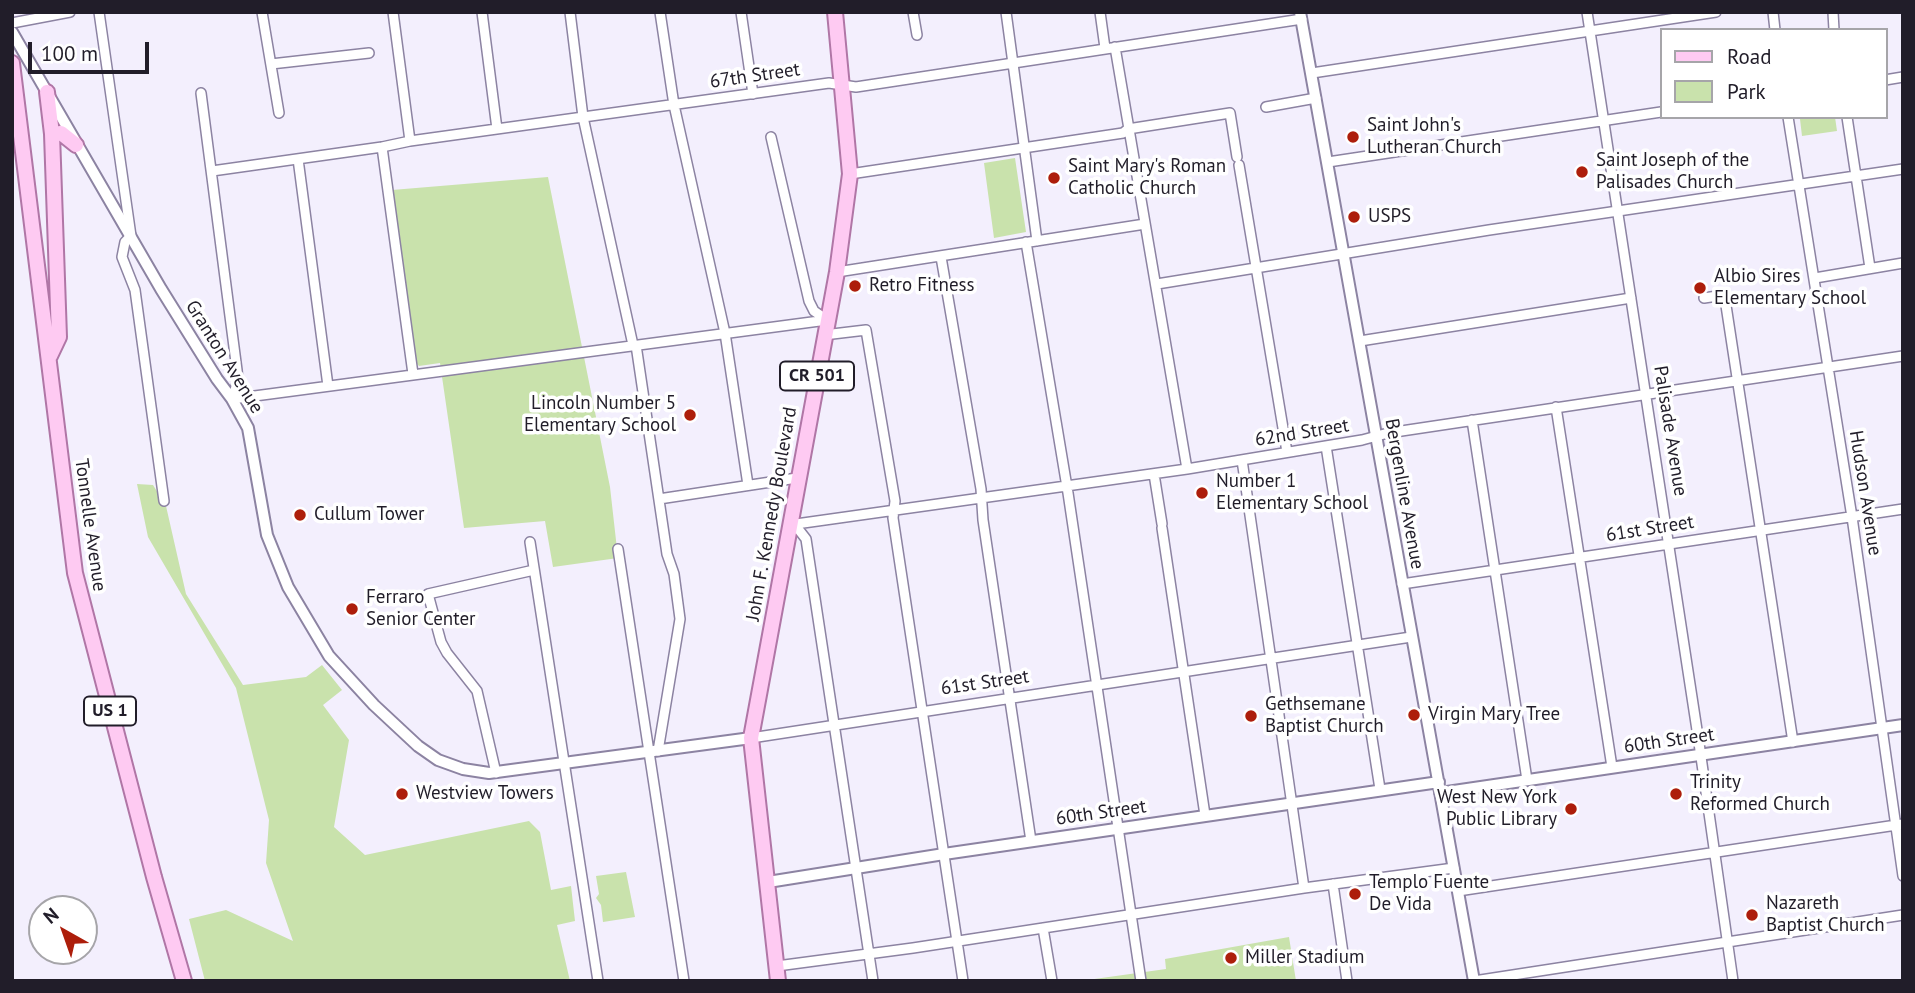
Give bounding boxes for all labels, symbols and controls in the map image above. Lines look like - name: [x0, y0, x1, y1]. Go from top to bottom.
- scale bar: [32, 28, 152, 72]
- legend: [1660, 28, 1887, 119]
- text: 100 m: [41, 40, 98, 67]
- text: Road: [1727, 43, 1771, 70]
- street label: 67th Street: [709, 58, 801, 94]
- text: Park: [1727, 78, 1766, 105]
- place label: Saint John's Lutheran Church: [1367, 115, 1501, 159]
- marker: Saint John's Lutheran Church: [1345, 129, 1361, 145]
- place label: Saint Joseph of the Palisades Church: [1596, 150, 1749, 194]
- place label: Saint Mary's Roman Catholic Church: [1068, 156, 1226, 200]
- marker: Saint Joseph of the Palisades Church: [1574, 164, 1590, 180]
- marker: Saint Mary's Roman Catholic Church: [1046, 170, 1062, 186]
- place label: USPS: [1368, 206, 1411, 228]
- marker: USPS: [1346, 209, 1362, 225]
- place label: Albio Sires Elementary School: [1714, 266, 1866, 310]
- place label: Retro Fitness: [869, 275, 975, 297]
- marker: Retro Fitness: [847, 278, 863, 294]
- marker: Albio Sires Elementary School: [1692, 280, 1708, 296]
- street label: Granton Avenue: [180, 296, 268, 418]
- road number: CR 501: [780, 362, 854, 390]
- street label: Palisade Avenue: [1648, 364, 1692, 498]
- place label: Lincoln Number 5 Elementary School: [524, 393, 676, 437]
- street label: John F. Kennedy Boulevard: [742, 405, 802, 623]
- marker: Lincoln Number 5 Elementary School: [682, 407, 698, 423]
- street label: 62nd Street: [1253, 414, 1351, 452]
- street label: Bergenline Avenue: [1380, 417, 1428, 571]
- street label: Hudson Avenue: [1844, 429, 1886, 557]
- street label: Tonnelle Avenue: [69, 457, 111, 593]
- place label: Number 1 Elementary School: [1216, 471, 1368, 515]
- marker: Number 1 Elementary School: [1194, 485, 1210, 501]
- place label: Cullum Tower: [314, 504, 425, 526]
- marker: Cullum Tower: [292, 507, 308, 523]
- street label: 61st Street: [1604, 511, 1696, 547]
- place label: Ferraro Senior Center: [366, 587, 476, 631]
- marker: Ferraro Senior Center: [344, 601, 360, 617]
- street label: 61st Street: [939, 666, 1031, 700]
- place label: Gethsemane Baptist Church: [1265, 694, 1384, 738]
- road number: US 1: [84, 696, 136, 726]
- place label: Virgin Mary Tree: [1428, 704, 1560, 726]
- marker: Virgin Mary Tree: [1406, 707, 1422, 723]
- marker: Gethsemane Baptist Church: [1243, 708, 1259, 724]
- street label: 60th Street: [1622, 723, 1716, 759]
- place label: Trinity Reformed Church: [1690, 772, 1830, 816]
- place label: Westview Towers: [416, 783, 554, 805]
- marker: Westview Towers: [394, 786, 410, 802]
- marker: Trinity Reformed Church: [1668, 786, 1684, 802]
- place label: West New York Public Library: [1437, 787, 1557, 831]
- street label: 60th Street: [1054, 795, 1148, 831]
- marker: West New York Public Library: [1563, 801, 1579, 817]
- place label: Templo Fuente De Vida: [1369, 872, 1489, 916]
- marker: Templo Fuente De Vida: [1347, 886, 1363, 902]
- place label: Nazareth Baptist Church: [1766, 893, 1885, 937]
- north arrow: [28, 895, 98, 965]
- text: N: [38, 902, 63, 929]
- marker: Nazareth Baptist Church: [1744, 907, 1760, 923]
- place label: Miller Stadium: [1245, 947, 1364, 969]
- marker: Miller Stadium: [1223, 950, 1239, 966]

